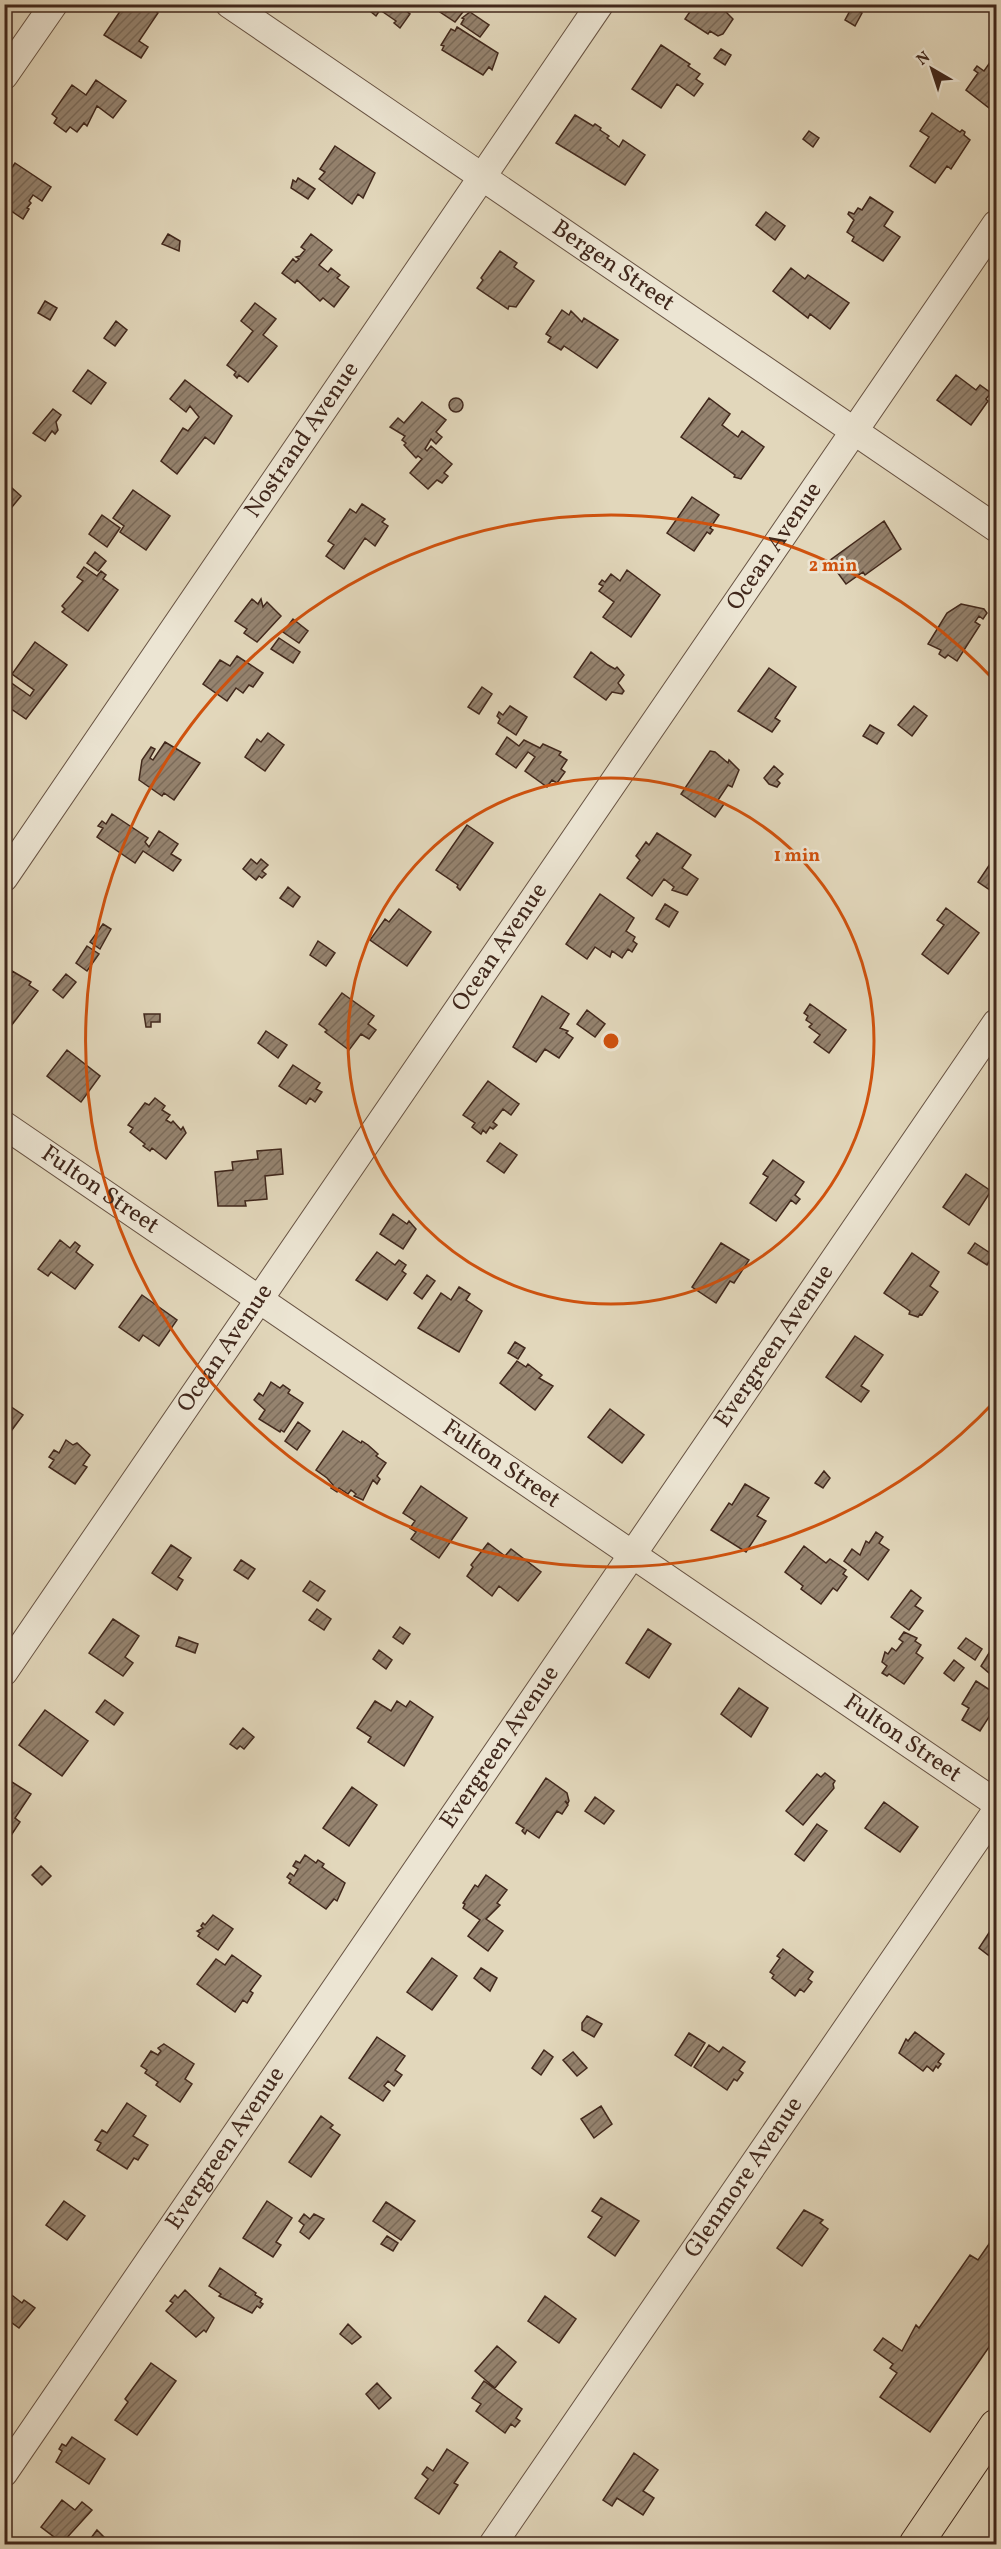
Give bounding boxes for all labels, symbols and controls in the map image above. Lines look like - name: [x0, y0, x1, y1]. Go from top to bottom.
- north arrow: [902, 39, 962, 99]
- text: N: [912, 46, 936, 71]
- street label: Bergen Street: [545, 212, 681, 320]
- street label: Nostrand Avenue: [237, 355, 368, 525]
- street label: Ocean Avenue: [719, 476, 831, 618]
- text: 2 min: [809, 554, 857, 579]
- text: 1 min: [774, 844, 820, 869]
- street label: Ocean Avenue: [444, 876, 556, 1019]
- centre of rings: [601, 1031, 621, 1051]
- street label: Fulton Street: [34, 1138, 166, 1243]
- street label: Evergreen Avenue: [707, 1258, 843, 1435]
- street label: Ocean Avenue: [169, 1277, 282, 1420]
- street label: Fulton Street: [435, 1412, 567, 1517]
- street label: Evergreen Avenue: [432, 1659, 568, 1836]
- street label: Fulton Street: [836, 1686, 968, 1791]
- street label: Evergreen Avenue: [158, 2060, 294, 2237]
- street label: Glenmore Avenue: [677, 2090, 812, 2266]

